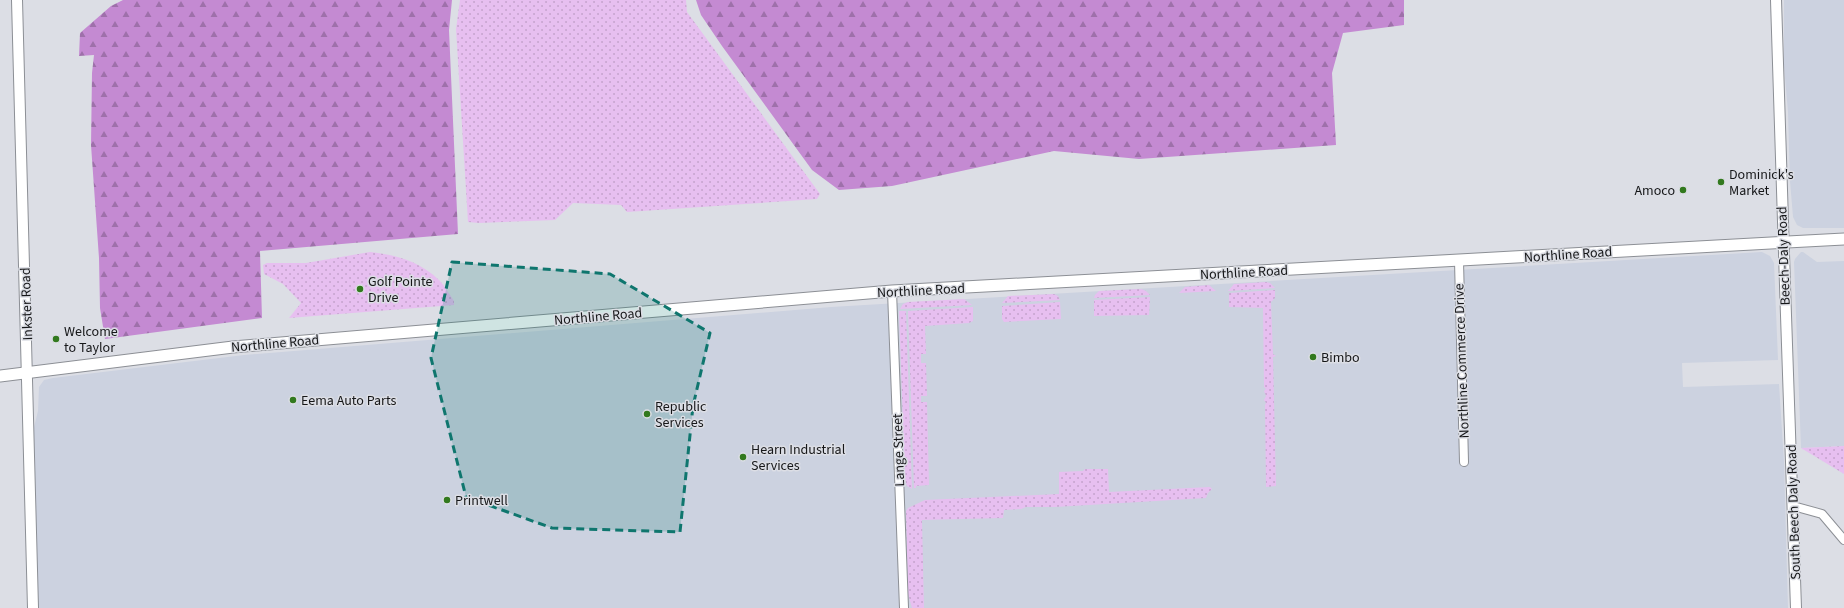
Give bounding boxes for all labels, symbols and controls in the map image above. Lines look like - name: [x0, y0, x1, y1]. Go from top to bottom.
- place label: Dominick's Market: [1729, 165, 1794, 201]
- marker: Dominick's Market: [1716, 177, 1726, 187]
- place label: Amoco: [1635, 181, 1675, 201]
- marker: Amoco: [1678, 185, 1688, 195]
- street label: Beech-Daly Road: [1772, 206, 1796, 306]
- street label: Northline Road: [1523, 242, 1613, 268]
- street label: Northline Road: [1199, 261, 1289, 285]
- street label: Inkster Road: [16, 267, 38, 341]
- place label: Golf Pointe Drive: [368, 272, 433, 308]
- street label: Northline Road: [876, 279, 966, 303]
- street label: Northline Commerce Drive: [1449, 283, 1475, 439]
- marker: Golf Pointe Drive: [355, 284, 365, 294]
- street label: Northline Road: [553, 303, 643, 331]
- place label: Welcome to Taylor: [64, 322, 118, 358]
- street label: Northline Road: [230, 330, 320, 358]
- marker: Welcome to Taylor: [51, 334, 61, 344]
- place label: Bimbo: [1321, 348, 1360, 368]
- marker: Bimbo: [1308, 352, 1318, 362]
- place label: Eema Auto Parts: [301, 391, 397, 411]
- marker: Eema Auto Parts: [288, 395, 298, 405]
- place label: Republic Services: [655, 397, 707, 433]
- marker: Republic Services: [642, 409, 652, 419]
- street label: Lange Street: [888, 413, 910, 487]
- place label: Hearn Industrial Services: [751, 440, 846, 476]
- street label: South Beech Daly Road: [1782, 444, 1806, 580]
- marker: Hearn Industrial Services: [738, 452, 748, 462]
- place label: Printwell: [455, 491, 508, 511]
- marker: Printwell: [442, 495, 452, 505]

